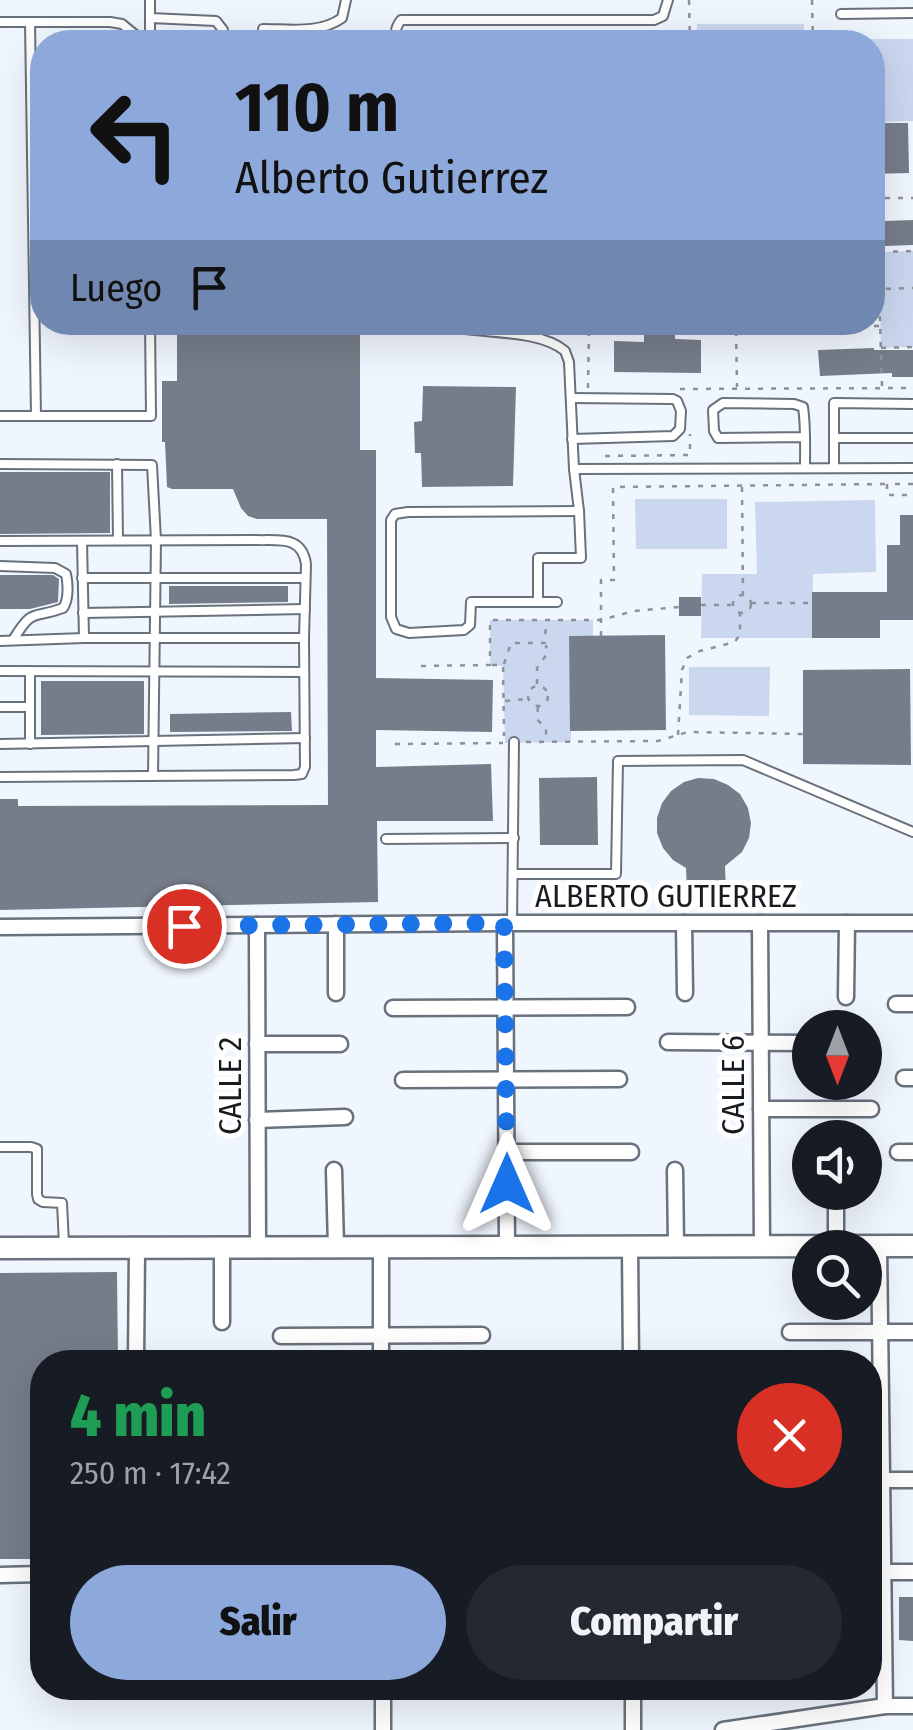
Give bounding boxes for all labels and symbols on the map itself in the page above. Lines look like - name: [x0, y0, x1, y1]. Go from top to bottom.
- street label: ALBERTO GUTIERREZ: [535, 877, 797, 915]
- pin: [142, 884, 227, 969]
- north arrow: [792, 1010, 882, 1100]
- street label: CALLE 6: [714, 1035, 752, 1135]
- street label: CALLE 2: [211, 1037, 249, 1135]
- position arrow: [455, 1132, 559, 1236]

